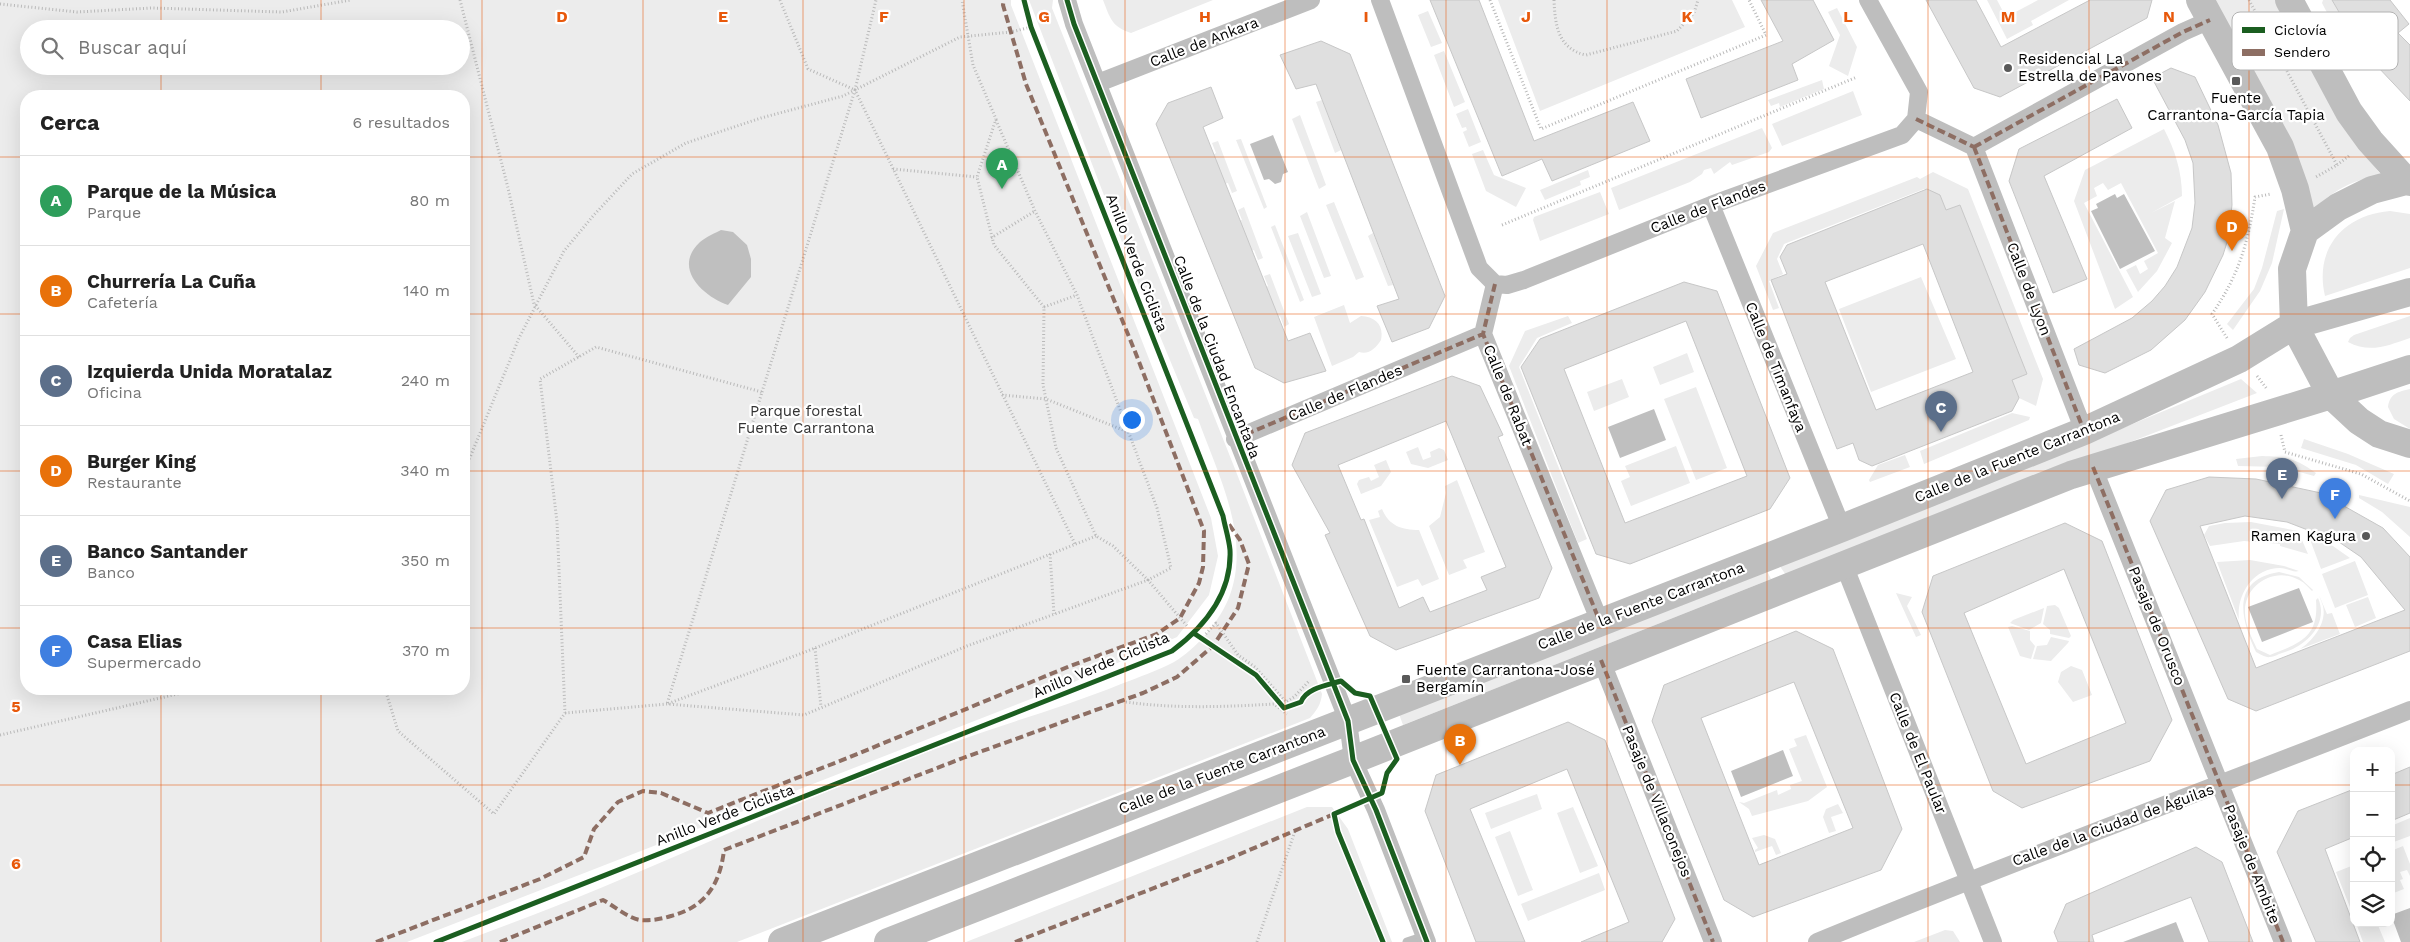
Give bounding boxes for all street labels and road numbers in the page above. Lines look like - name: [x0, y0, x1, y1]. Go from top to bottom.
- street label: Calle de Ankara: [1147, 13, 1261, 71]
- street label: Calle de Flandes: [1648, 177, 1768, 237]
- street label: Anillo Verde Ciclista: [1102, 191, 1172, 335]
- street label: Calle de Lyon: [2003, 240, 2055, 338]
- street label: Calle de la Ciudad Encantada: [1170, 253, 1264, 462]
- street label: Calle de Timanfaya: [1742, 299, 1811, 435]
- street label: Calle de Rabat: [1480, 342, 1537, 449]
- street label: Calle de Flandes: [1285, 361, 1405, 425]
- street label: Calle de la Fuente Carrantona: [1911, 407, 2123, 507]
- street label: Calle de la Fuente Carrantona: [1535, 558, 1747, 654]
- street label: Pasaje de Orusco: [2125, 564, 2189, 688]
- street label: Anillo Verde Ciclista: [1030, 628, 1172, 702]
- street label: Calle de El Paular: [1885, 689, 1951, 817]
- street label: Calle de la Fuente Carrantona: [1116, 722, 1328, 818]
- street label: Pasaje de Villaconejos: [1618, 722, 1696, 880]
- street label: Anillo Verde Ciclista: [653, 780, 797, 850]
- street label: Calle de la Ciudad de Águilas: [2010, 780, 2216, 870]
- street label: Pasaje de Ambite: [2220, 802, 2284, 926]

